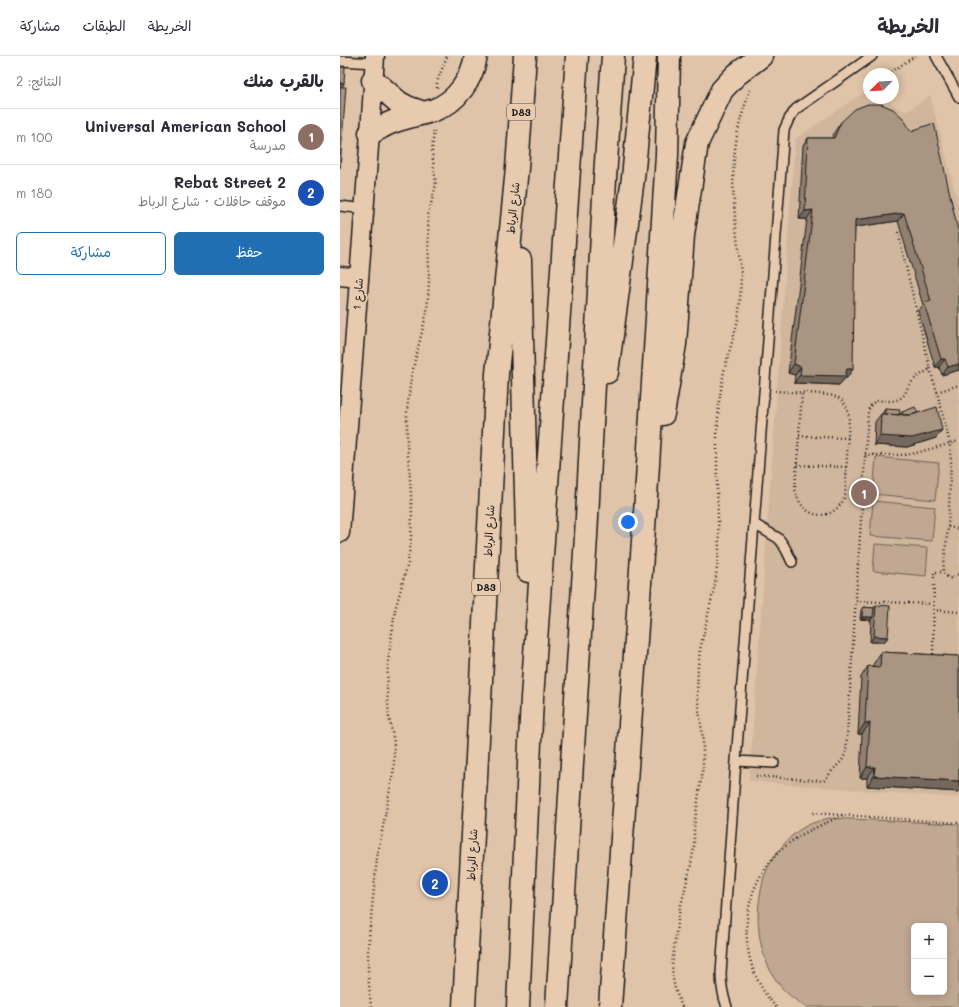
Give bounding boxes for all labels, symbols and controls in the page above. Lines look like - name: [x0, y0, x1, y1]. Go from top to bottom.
- text: الخريطة: [877, 13, 939, 38]
- text: مشاركة: [20, 16, 60, 35]
- text: الطبقات: [82, 16, 126, 35]
- text: الخريطة: [148, 16, 191, 35]
- north arrow: [863, 68, 899, 104]
- text: بالقرب منك: [243, 69, 324, 91]
- text: النتائج: 2: [16, 72, 61, 89]
- road number: D83: [507, 104, 535, 120]
- text: Universal American School: [85, 116, 286, 136]
- text: 100 m: [16, 128, 52, 145]
- text: 1: [308, 128, 314, 145]
- text: مدرسة: [250, 136, 286, 153]
- text: Rebat Street 2: [174, 172, 286, 192]
- street label: شارع الرباط: [502, 181, 525, 235]
- text: 180 m: [16, 184, 52, 201]
- text: 2: [307, 184, 315, 201]
- text: موقف حافلات · شارع الرباط: [138, 192, 286, 209]
- button: مشاركة: [16, 232, 166, 275]
- button: حفظ: [174, 232, 324, 275]
- street label: شارع 1: [349, 277, 368, 311]
- pin: 1: [851, 478, 877, 508]
- street label: شارع الرباط: [480, 504, 499, 558]
- your location: [618, 512, 638, 532]
- road number: D83: [472, 579, 500, 595]
- street label: شارع الرباط: [463, 828, 482, 882]
- pin: 2: [422, 868, 448, 898]
- map controls: [911, 923, 947, 995]
- button: +: [911, 923, 947, 959]
- button: −: [911, 959, 947, 995]

